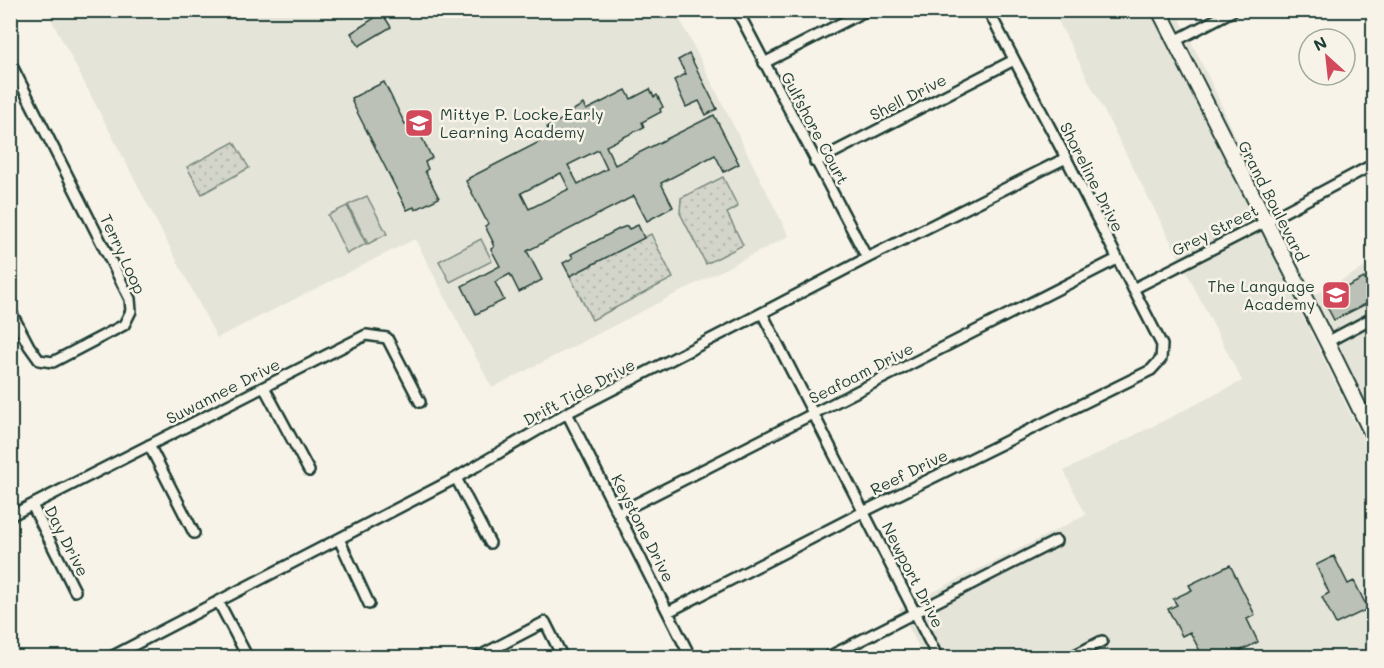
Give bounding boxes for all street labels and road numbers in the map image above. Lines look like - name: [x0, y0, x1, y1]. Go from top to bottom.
- street label: Gulfshore Court: [777, 68, 854, 188]
- street label: Shell Drive: [866, 68, 950, 125]
- street label: Shoreline Drive: [1056, 118, 1129, 235]
- street label: Grand Boulevard: [1234, 137, 1313, 265]
- street label: Grey Street: [1168, 199, 1262, 260]
- street label: Terry Loop: [96, 211, 151, 297]
- street label: Seafoam Drive: [805, 337, 917, 408]
- street label: Suwannee Drive: [162, 353, 283, 428]
- street label: Drift Tide Drive: [519, 353, 638, 430]
- street label: Reef Drive: [867, 444, 951, 499]
- street label: Keystone Drive: [607, 470, 680, 585]
- street label: Day Drive: [41, 502, 94, 580]
- street label: Newport Drive: [878, 518, 949, 631]

